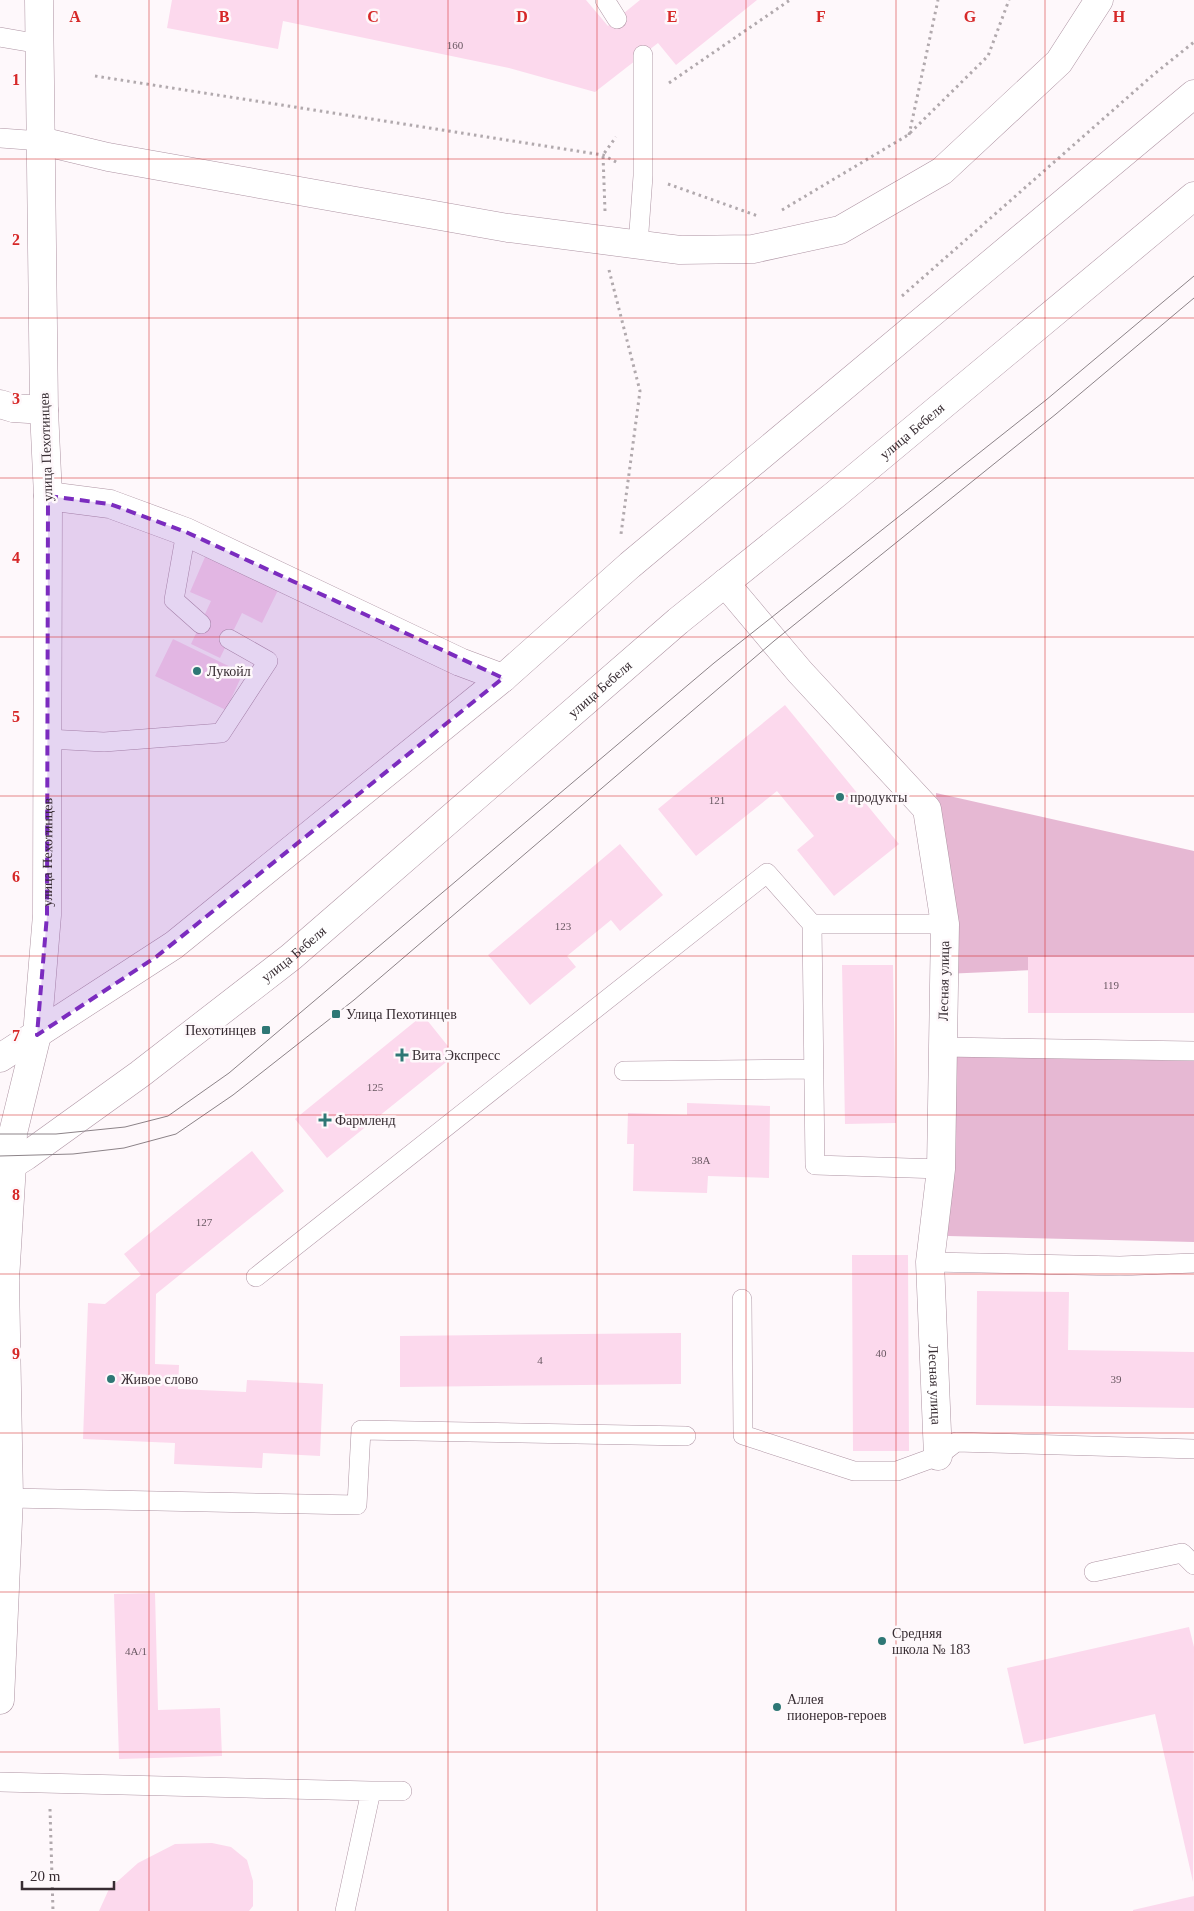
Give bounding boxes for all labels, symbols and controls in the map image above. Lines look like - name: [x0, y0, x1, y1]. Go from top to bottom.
- text: A: [69, 8, 81, 25]
- text: B: [219, 8, 230, 25]
- text: C: [367, 8, 379, 25]
- text: D: [516, 8, 528, 25]
- text: E: [667, 8, 677, 25]
- text: F: [816, 8, 826, 25]
- text: G: [964, 8, 977, 25]
- text: H: [1113, 8, 1126, 25]
- house number: 160: [447, 39, 464, 51]
- text: 1: [12, 71, 20, 88]
- text: 2: [12, 231, 20, 248]
- text: 3: [12, 390, 20, 407]
- street label: улица Пехотинцев: [37, 392, 55, 502]
- street label: улица Бебеля: [877, 399, 948, 462]
- text: 4: [12, 549, 20, 566]
- street label: улица Бебеля: [565, 657, 635, 720]
- place label: Лукойл: [207, 664, 251, 679]
- marker: Лукойл: [191, 665, 203, 677]
- text: 5: [12, 708, 20, 725]
- place label: продукты: [850, 790, 908, 805]
- marker: продукты: [834, 791, 846, 803]
- house number: 121: [709, 794, 725, 806]
- street label: улица Пехотинцев: [40, 797, 55, 907]
- text: 6: [12, 868, 20, 885]
- house number: 123: [555, 920, 572, 932]
- street label: улица Бебеля: [258, 922, 329, 985]
- street label: Лесная улица: [936, 940, 952, 1021]
- house number: 119: [1103, 979, 1120, 991]
- place label: Улица Пехотинцев: [346, 1007, 457, 1022]
- marker: Улица Пехотинцев: [330, 1008, 342, 1020]
- place label: Пехотинцев: [185, 1023, 256, 1038]
- marker: Пехотинцев: [260, 1024, 272, 1036]
- text: 7: [12, 1027, 20, 1044]
- place label: Вита Экспресс: [412, 1048, 500, 1063]
- marker: Вита Экспресс: [396, 1049, 408, 1061]
- house number: 125: [367, 1081, 384, 1093]
- place label: Фармленд: [335, 1113, 396, 1128]
- marker: Фармленд: [319, 1114, 331, 1126]
- house number: 38А: [692, 1154, 711, 1166]
- text: 8: [12, 1186, 20, 1203]
- house number: 127: [196, 1216, 213, 1228]
- street label: Лесная улица: [926, 1344, 944, 1426]
- text: 9: [12, 1345, 20, 1362]
- house number: 40: [876, 1347, 887, 1359]
- house number: 4: [537, 1354, 543, 1366]
- place label: Живое слово: [121, 1372, 198, 1387]
- marker: Живое слово: [105, 1373, 117, 1385]
- house number: 39: [1111, 1373, 1122, 1385]
- place label: Средняя школа № 183: [892, 1626, 970, 1657]
- marker: Средняя школа № 183: [876, 1635, 888, 1647]
- house number: 4А/1: [125, 1645, 147, 1657]
- place label: Аллея пионеров-героев: [787, 1692, 887, 1723]
- marker: Аллея пионеров-героев: [771, 1701, 783, 1713]
- scale bar: [22, 1858, 115, 1890]
- text: 20 m: [30, 1868, 61, 1884]

